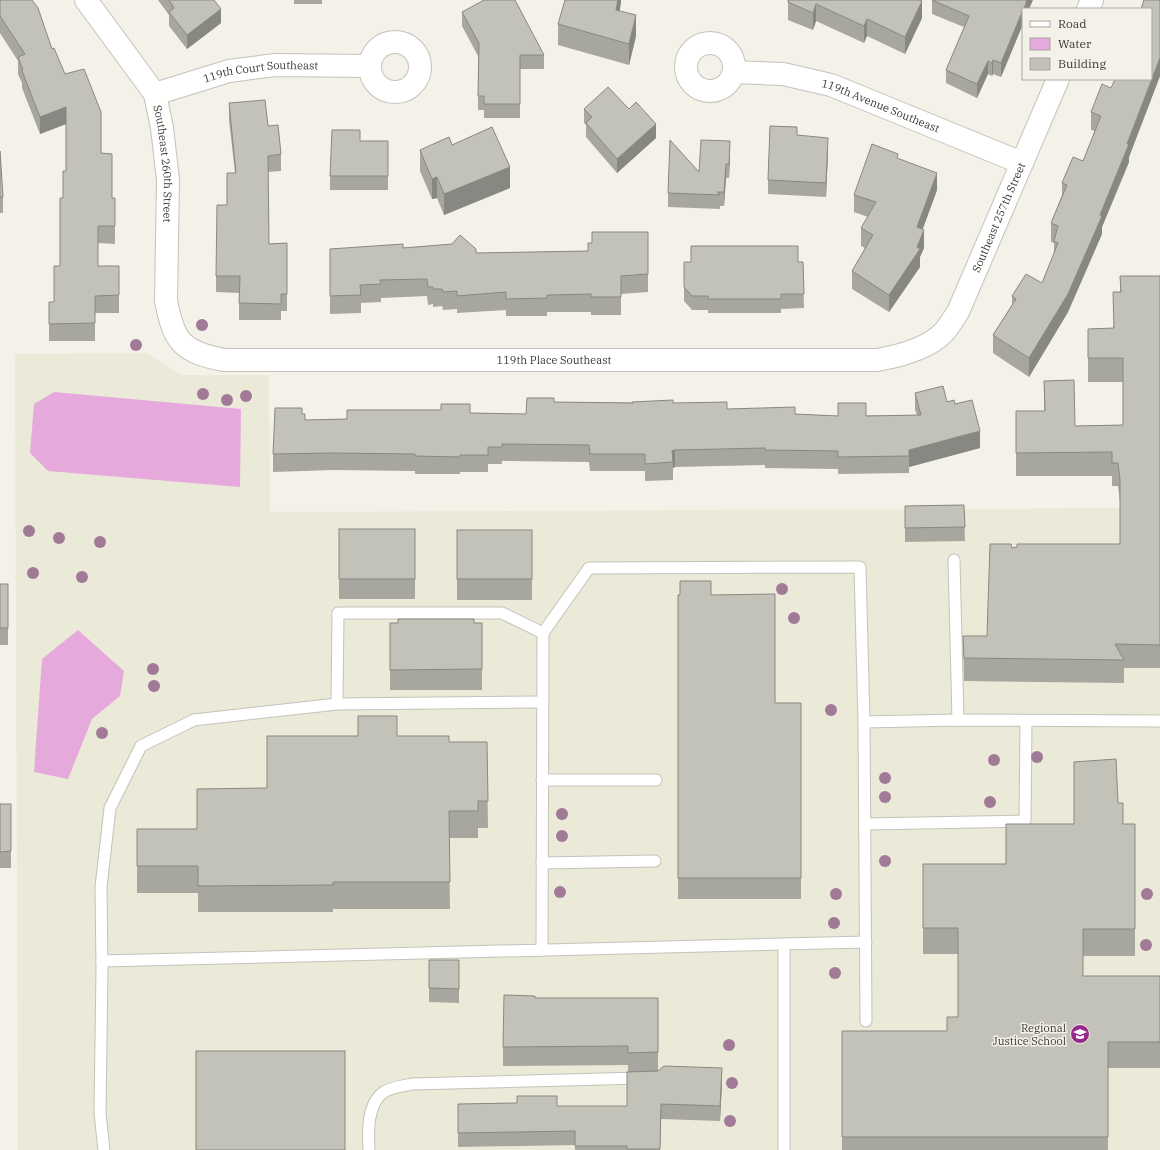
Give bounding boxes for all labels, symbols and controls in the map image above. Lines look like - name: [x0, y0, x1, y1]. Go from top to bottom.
- legend: [1022, 8, 1152, 80]
- text: Road: [1058, 16, 1087, 31]
- text: Water: [1058, 36, 1092, 51]
- text: Building: [1058, 56, 1106, 71]
- street label: 119th Court Southeast: [202, 58, 318, 86]
- street label: 119th Avenue Southeast: [820, 76, 942, 136]
- street label: Southeast 260th Street: [150, 104, 175, 223]
- street label: Southeast 257th Street: [969, 160, 1028, 274]
- street label: 119th Place Southeast: [497, 353, 612, 367]
- place label: Regional Justice School: [993, 1021, 1066, 1048]
- school or university icon: Regional Justice School: [1069, 1023, 1091, 1045]

